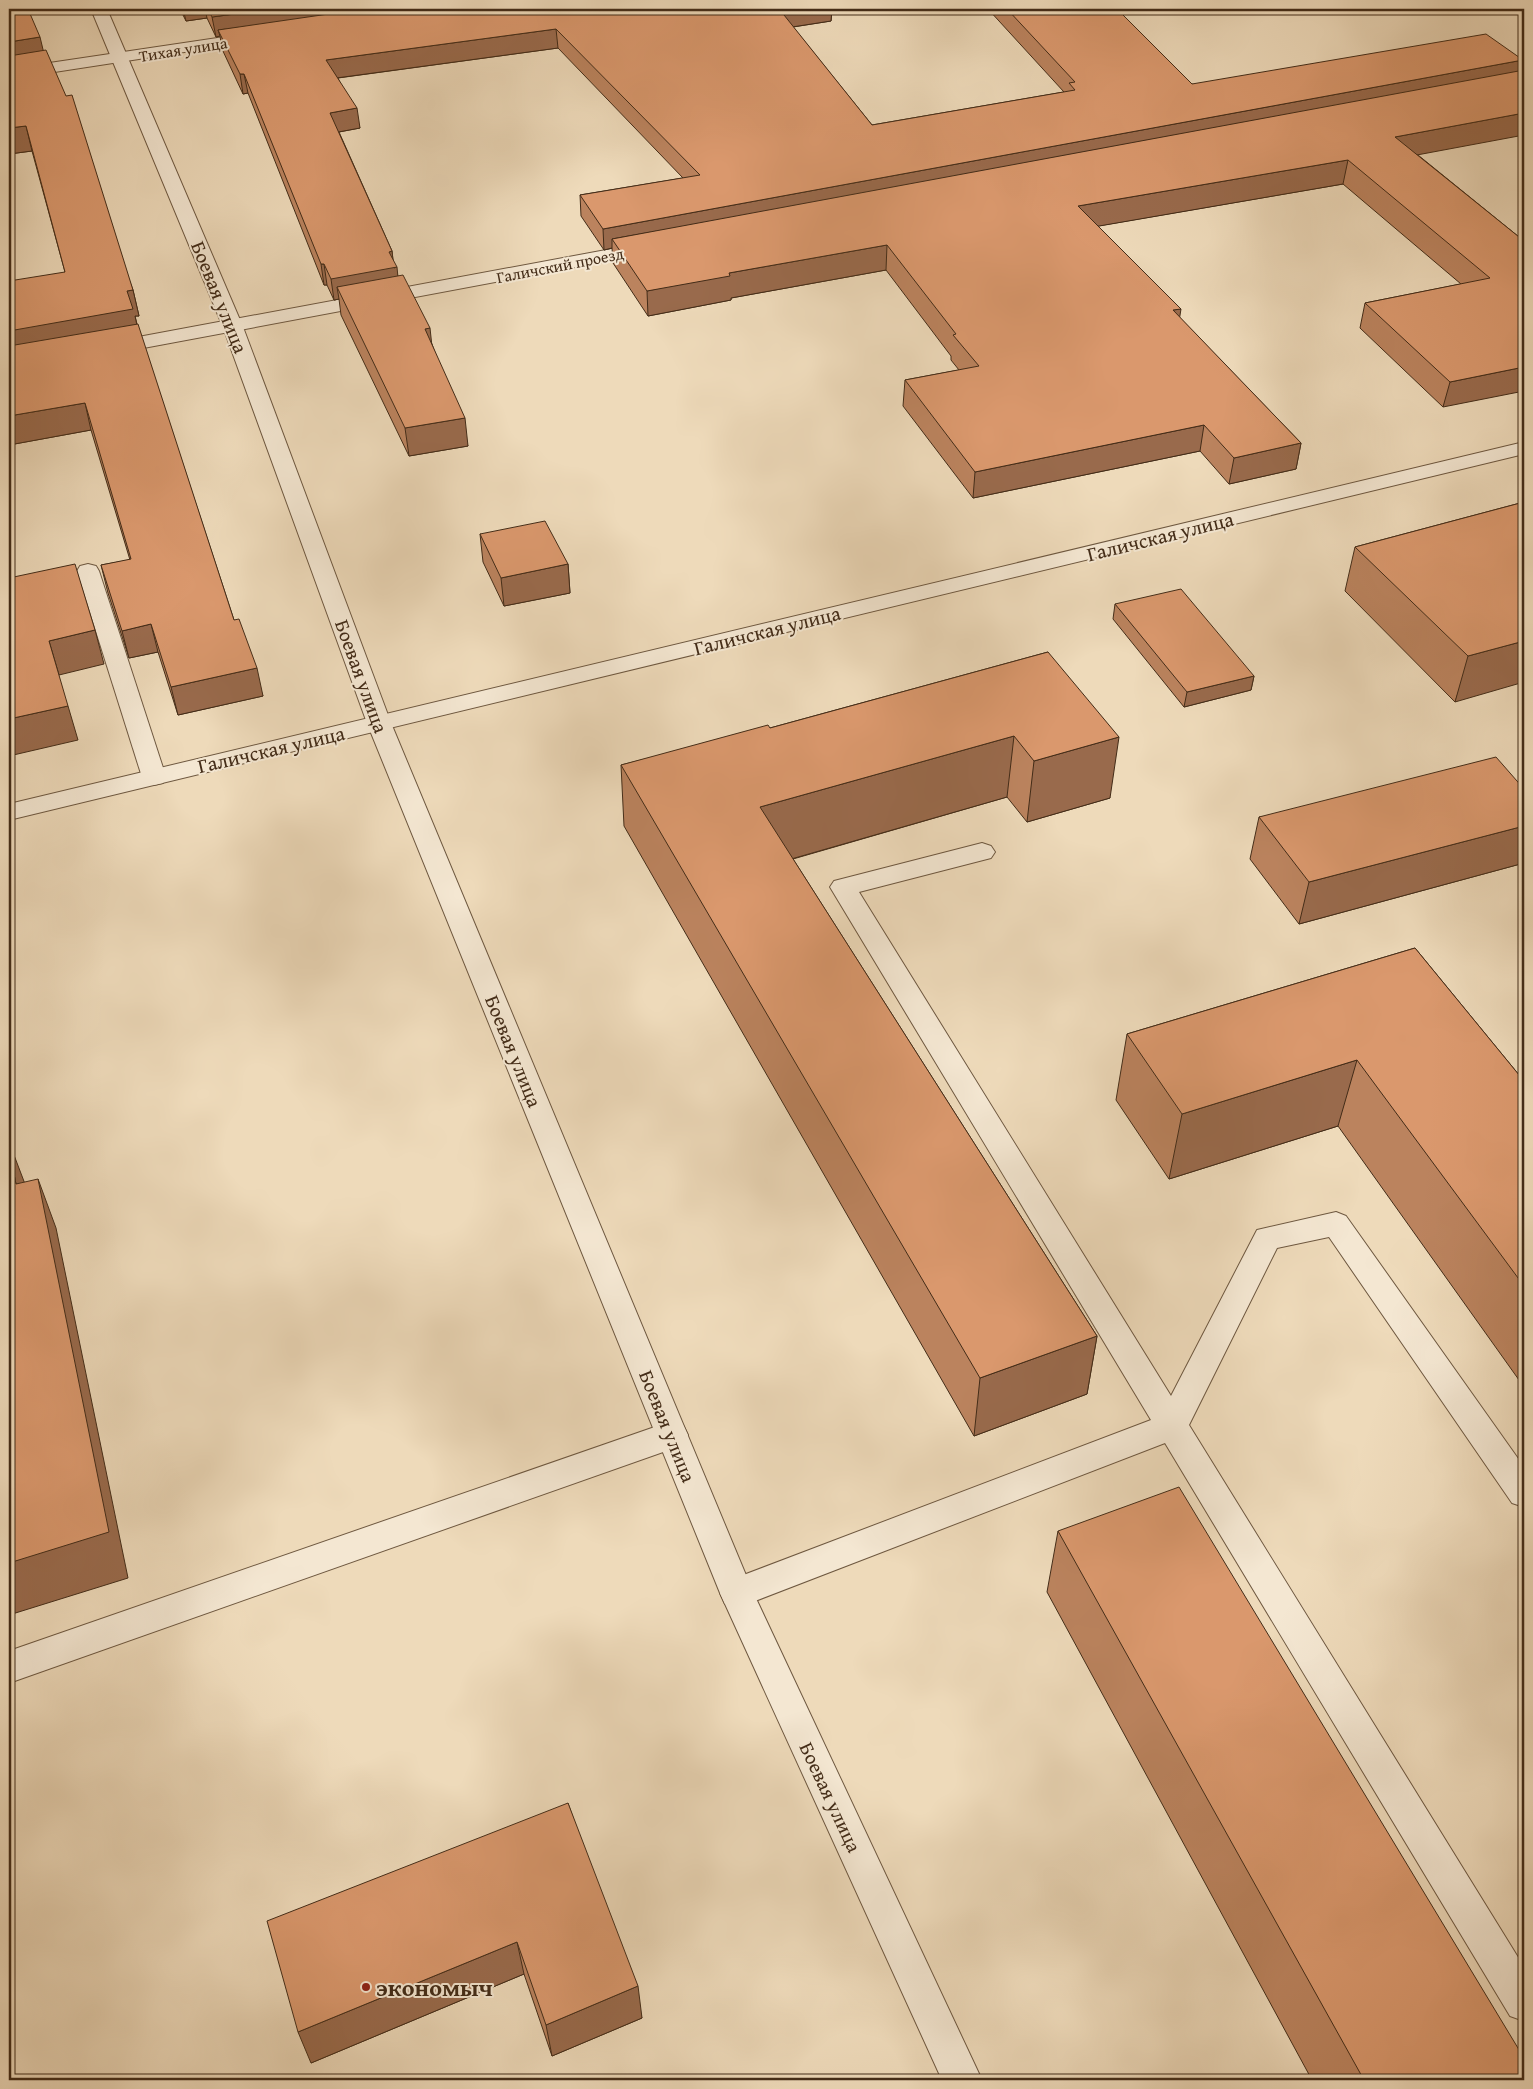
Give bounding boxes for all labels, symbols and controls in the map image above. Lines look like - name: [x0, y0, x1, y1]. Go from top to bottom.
- street label: Тихая улица: [137, 30, 229, 68]
- street label: Боевая улица: [184, 237, 256, 358]
- street label: Галичский проезд: [494, 241, 626, 289]
- street label: Галичская улица: [1084, 504, 1237, 568]
- street label: Галичская улица: [691, 598, 844, 662]
- street label: Боевая улица: [328, 615, 396, 737]
- street label: Галичская улица: [195, 718, 348, 780]
- street label: Боевая улица: [478, 991, 550, 1112]
- street label: Боевая улица: [632, 1366, 704, 1487]
- street label: Боевая улица: [793, 1737, 869, 1857]
- place label: экономыч: [376, 1970, 493, 2005]
- marker: экономыч: [360, 1981, 372, 1993]

